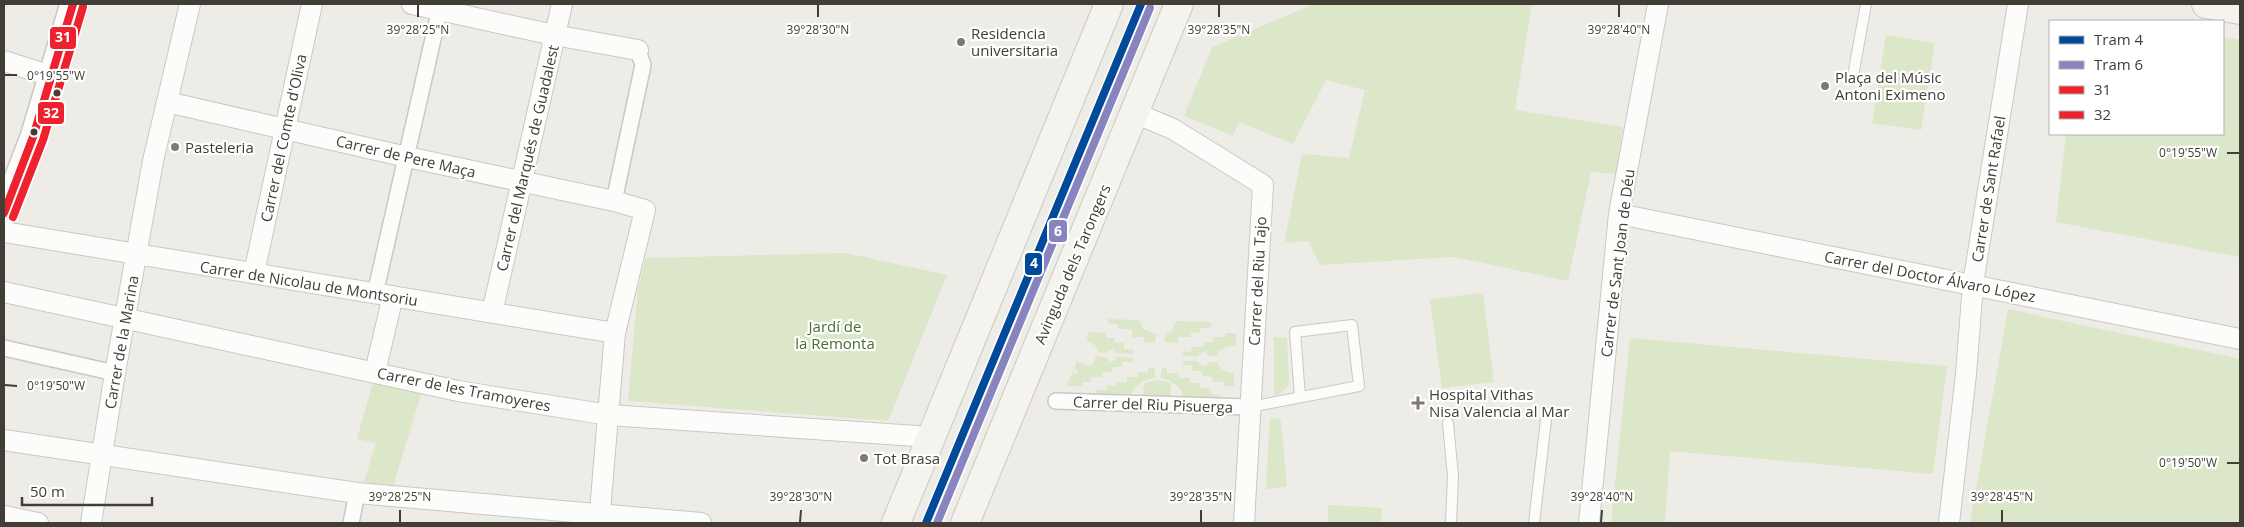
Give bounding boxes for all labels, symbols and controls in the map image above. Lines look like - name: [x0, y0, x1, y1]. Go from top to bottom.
- legend: [2049, 20, 2224, 135]
- text: 39°28'25"N: [387, 21, 449, 38]
- text: 39°28'30"N: [787, 21, 849, 38]
- text: 39°28'35"N: [1188, 21, 1250, 38]
- text: 39°28'40"N: [1588, 21, 1650, 38]
- place label: Residencia universitaria: [971, 23, 1058, 60]
- line badge: 31: [49, 26, 77, 50]
- text: 31: [55, 27, 71, 46]
- text: Tram 4: [2094, 29, 2144, 49]
- marker: Residencia universitaria: [955, 36, 967, 48]
- street label: Carrer del Marqués de Guadalest: [491, 43, 563, 273]
- street label: Carrer del Comte d'Oliva: [255, 52, 311, 224]
- text: Tram 6: [2094, 54, 2143, 74]
- text: 0°19'55"W: [27, 67, 85, 84]
- place label: Plaça del Músic Antoni Eximeno: [1835, 67, 1945, 104]
- text: 31: [2094, 79, 2111, 99]
- marker: Plaça del Músic Antoni Eximeno: [1819, 80, 1831, 92]
- unlabelled marker: [52, 88, 62, 98]
- line badge: 32: [37, 101, 65, 125]
- text: 32: [43, 103, 59, 122]
- text: 32: [2094, 104, 2111, 124]
- street label: Carrer de Sant Rafael: [1967, 114, 2009, 264]
- unlabelled marker: [29, 127, 39, 137]
- street label: Carrer de Pere Maça: [334, 130, 478, 182]
- place label: Pasteleria: [185, 137, 254, 157]
- marker: Pasteleria: [169, 141, 181, 153]
- text: 0°19'55"W: [2159, 144, 2217, 161]
- street label: Carrer de Sant Joan de Déu: [1596, 168, 1638, 358]
- street label: Avinguda dels Tarongers: [1029, 181, 1115, 347]
- street label: Carrer del Riu Tajo: [1244, 216, 1270, 346]
- line badge: 6: [1048, 219, 1068, 243]
- text: 6: [1054, 221, 1062, 240]
- street label: Carrer del Doctor Álvaro López: [1823, 246, 2037, 306]
- line badge: 4: [1024, 252, 1043, 276]
- text: 4: [1030, 253, 1038, 272]
- street label: Carrer de Nicolau de Montsoriu: [199, 256, 419, 310]
- street label: Carrer de la Marina: [99, 274, 143, 410]
- park label: Jardí de la Remonta: [795, 316, 875, 353]
- street label: Carrer de les Tramoyeres: [375, 362, 553, 416]
- text: 0°19'50"W: [27, 377, 85, 394]
- place label: Hospital Vithas Nisa Valencia al Mar: [1429, 384, 1569, 421]
- street label: Carrer del Riu Pisuerga: [1073, 391, 1233, 417]
- marker: Hospital Vithas Nisa Valencia al Mar: [1411, 396, 1425, 410]
- place label: Tot Brasa: [874, 448, 940, 468]
- marker: Tot Brasa: [858, 452, 870, 464]
- text: 0°19'50"W: [2159, 454, 2217, 471]
- scale bar: [22, 474, 152, 506]
- text: 50 m: [30, 481, 65, 501]
- text: 39°28'25"N: [369, 488, 431, 505]
- text: 39°28'30"N: [770, 488, 832, 505]
- text: 39°28'35"N: [1170, 488, 1232, 505]
- text: 39°28'40"N: [1571, 488, 1633, 505]
- text: 39°28'45"N: [1971, 488, 2033, 505]

